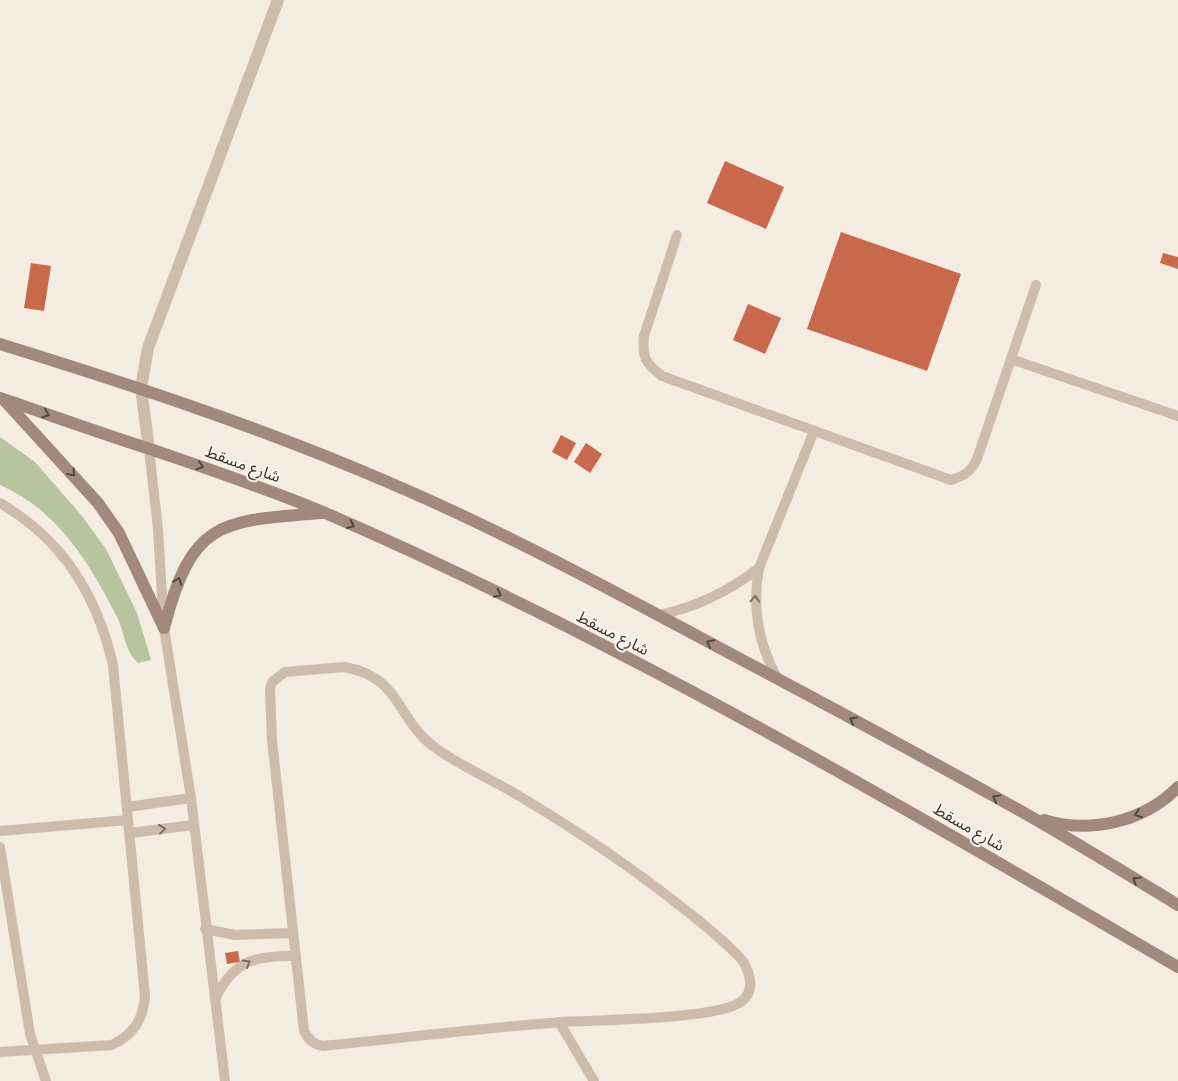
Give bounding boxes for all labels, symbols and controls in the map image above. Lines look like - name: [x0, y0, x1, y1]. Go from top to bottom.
- one-way arrow: [41, 408, 50, 418]
- street label: شارع مسقط: [202, 441, 284, 489]
- one-way arrow: [196, 460, 204, 470]
- one-way arrow: [66, 467, 75, 476]
- one-way arrow: [346, 519, 355, 530]
- one-way arrow: [172, 577, 182, 586]
- one-way arrow: [493, 588, 502, 598]
- one-way arrow: [750, 594, 760, 602]
- street label: شارع مسقط: [572, 606, 653, 662]
- one-way arrow: [707, 639, 716, 649]
- one-way arrow: [850, 716, 859, 726]
- one-way arrow: [992, 794, 1001, 804]
- street label: شارع مسقط: [929, 798, 1008, 857]
- one-way arrow: [1134, 808, 1143, 818]
- one-way arrow: [158, 824, 166, 835]
- one-way arrow: [1133, 876, 1142, 886]
- one-way arrow: [241, 960, 250, 970]

